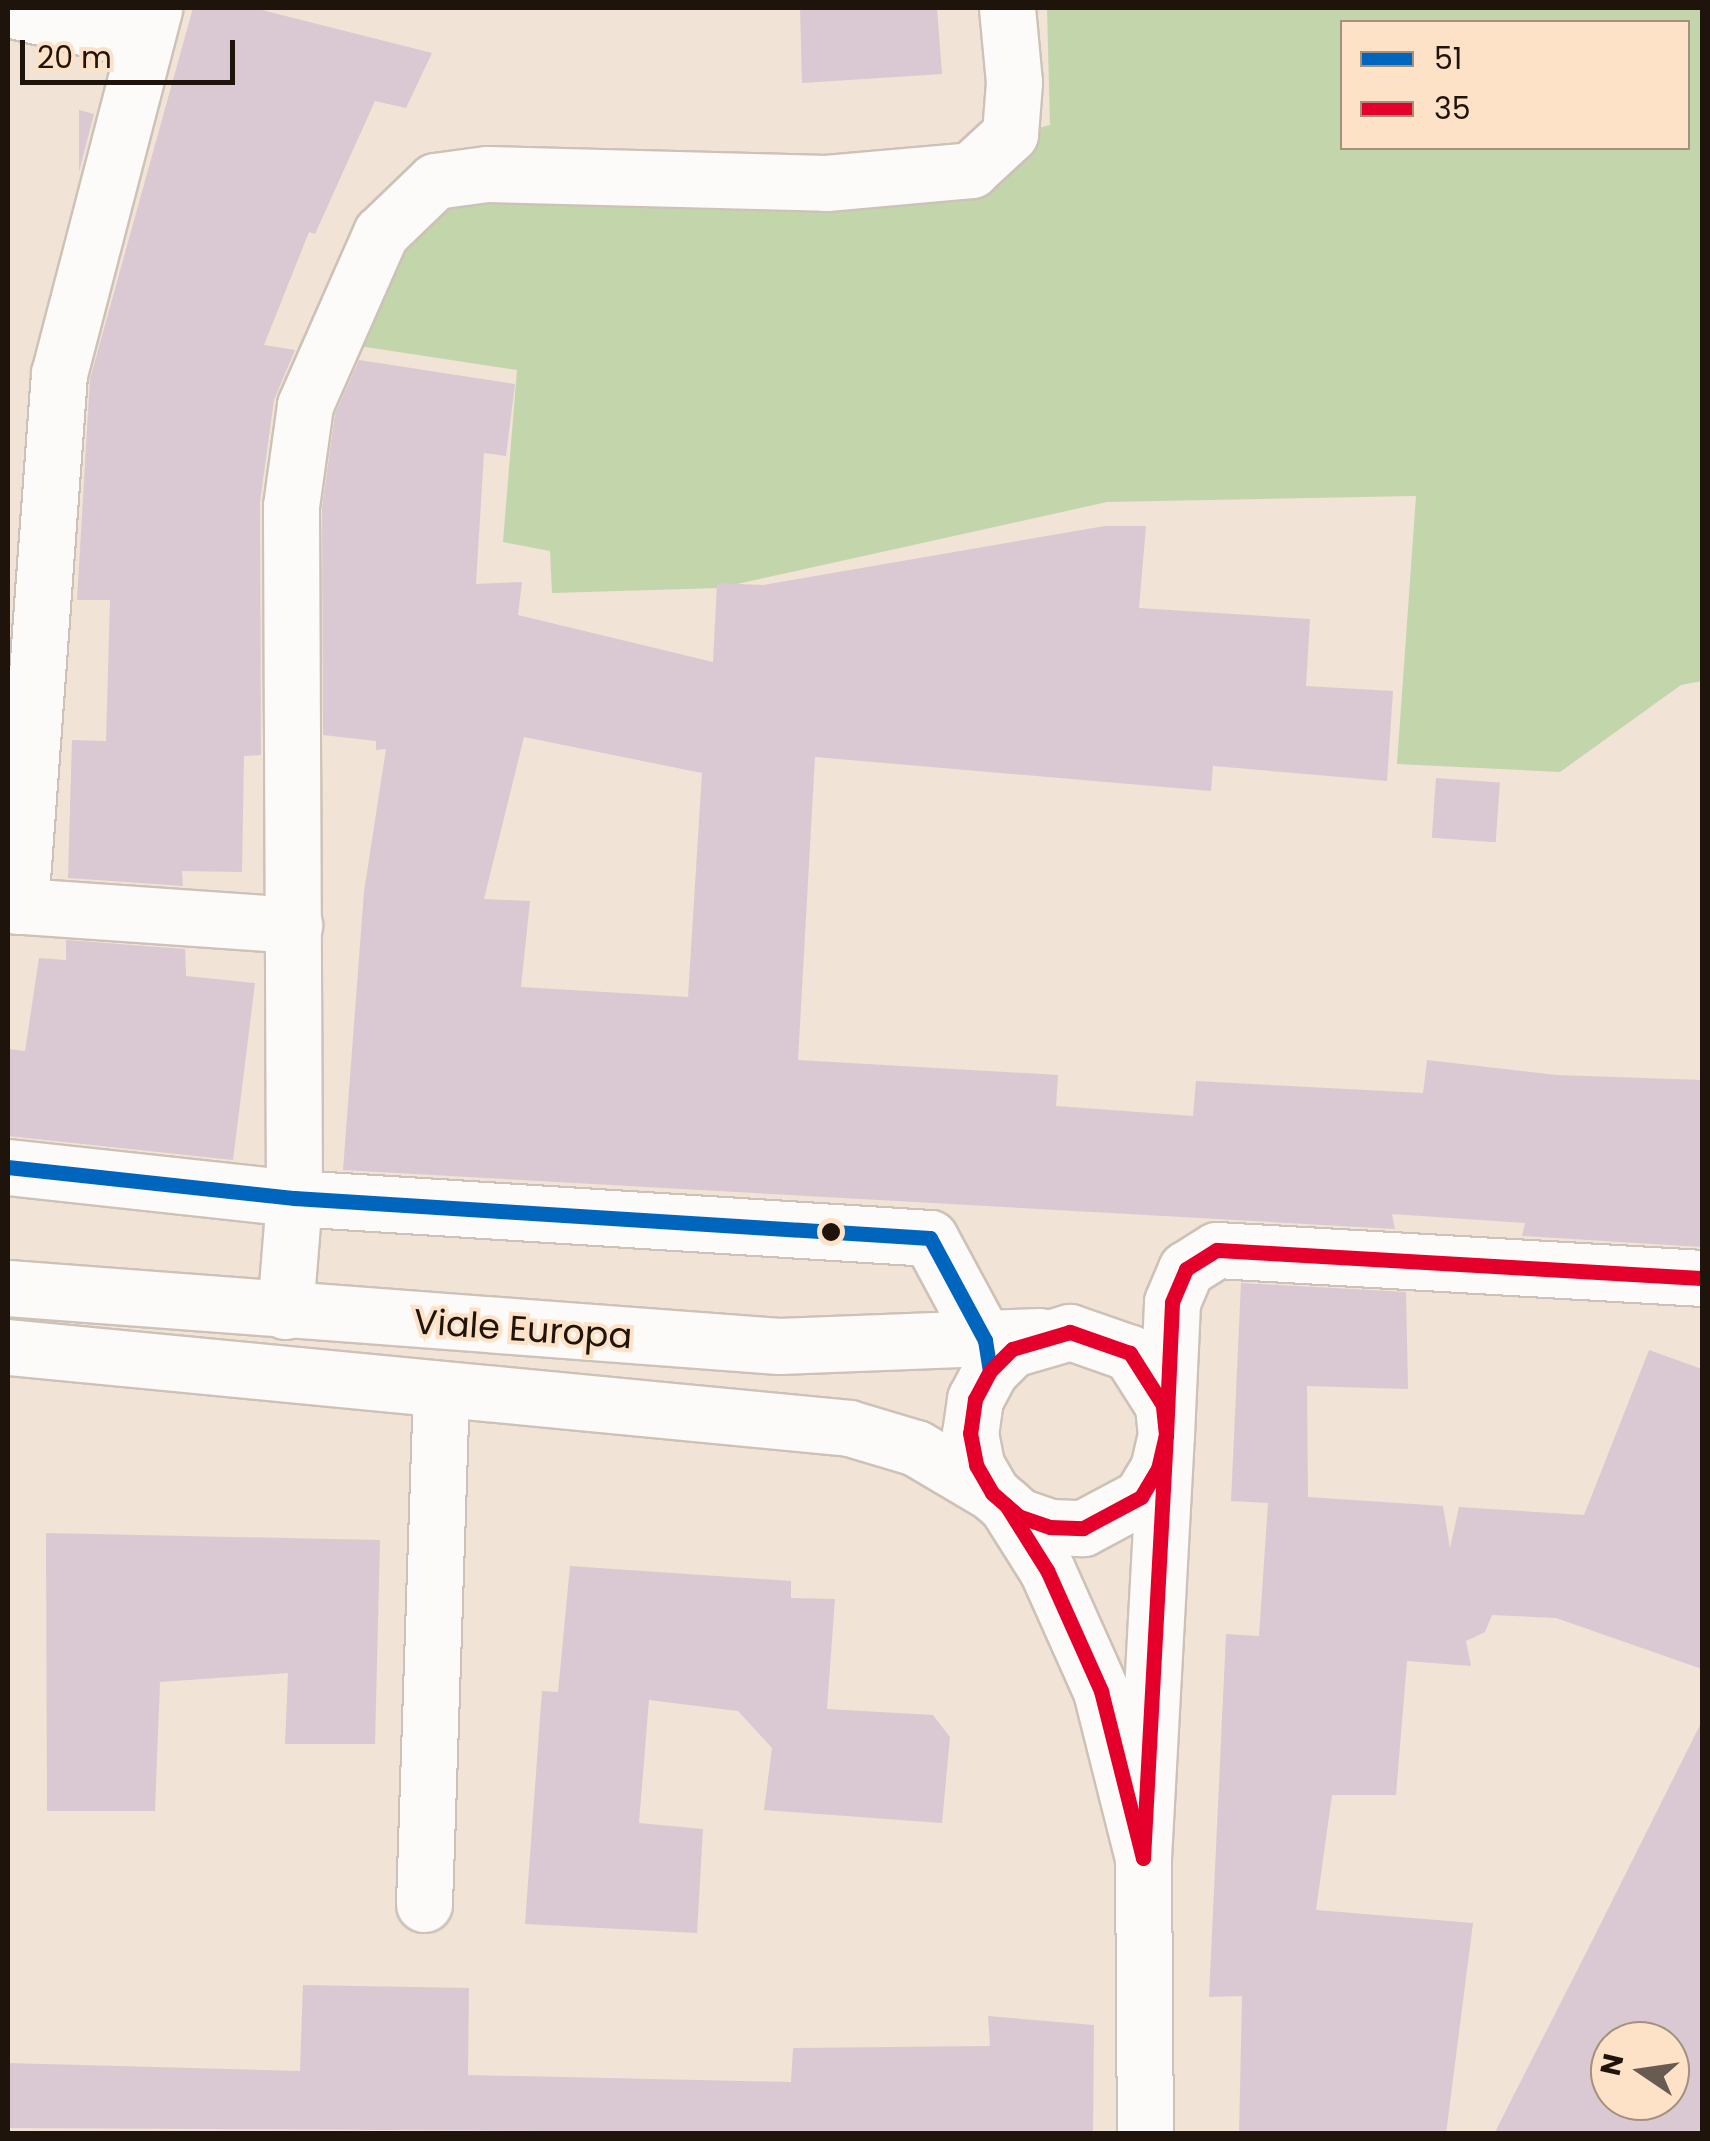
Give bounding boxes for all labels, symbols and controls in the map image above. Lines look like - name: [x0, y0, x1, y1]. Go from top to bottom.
- scale bar: [25, 20, 240, 82]
- legend: [1340, 20, 1690, 150]
- text: 20 m: [37, 36, 112, 79]
- text: 51: [1434, 37, 1462, 80]
- text: 35: [1434, 87, 1471, 130]
- unlabelled marker: [821, 1222, 841, 1242]
- street label: Viale Europa: [412, 1300, 634, 1358]
- north arrow: [1590, 2021, 1690, 2121]
- text: N: [1591, 2050, 1634, 2079]

